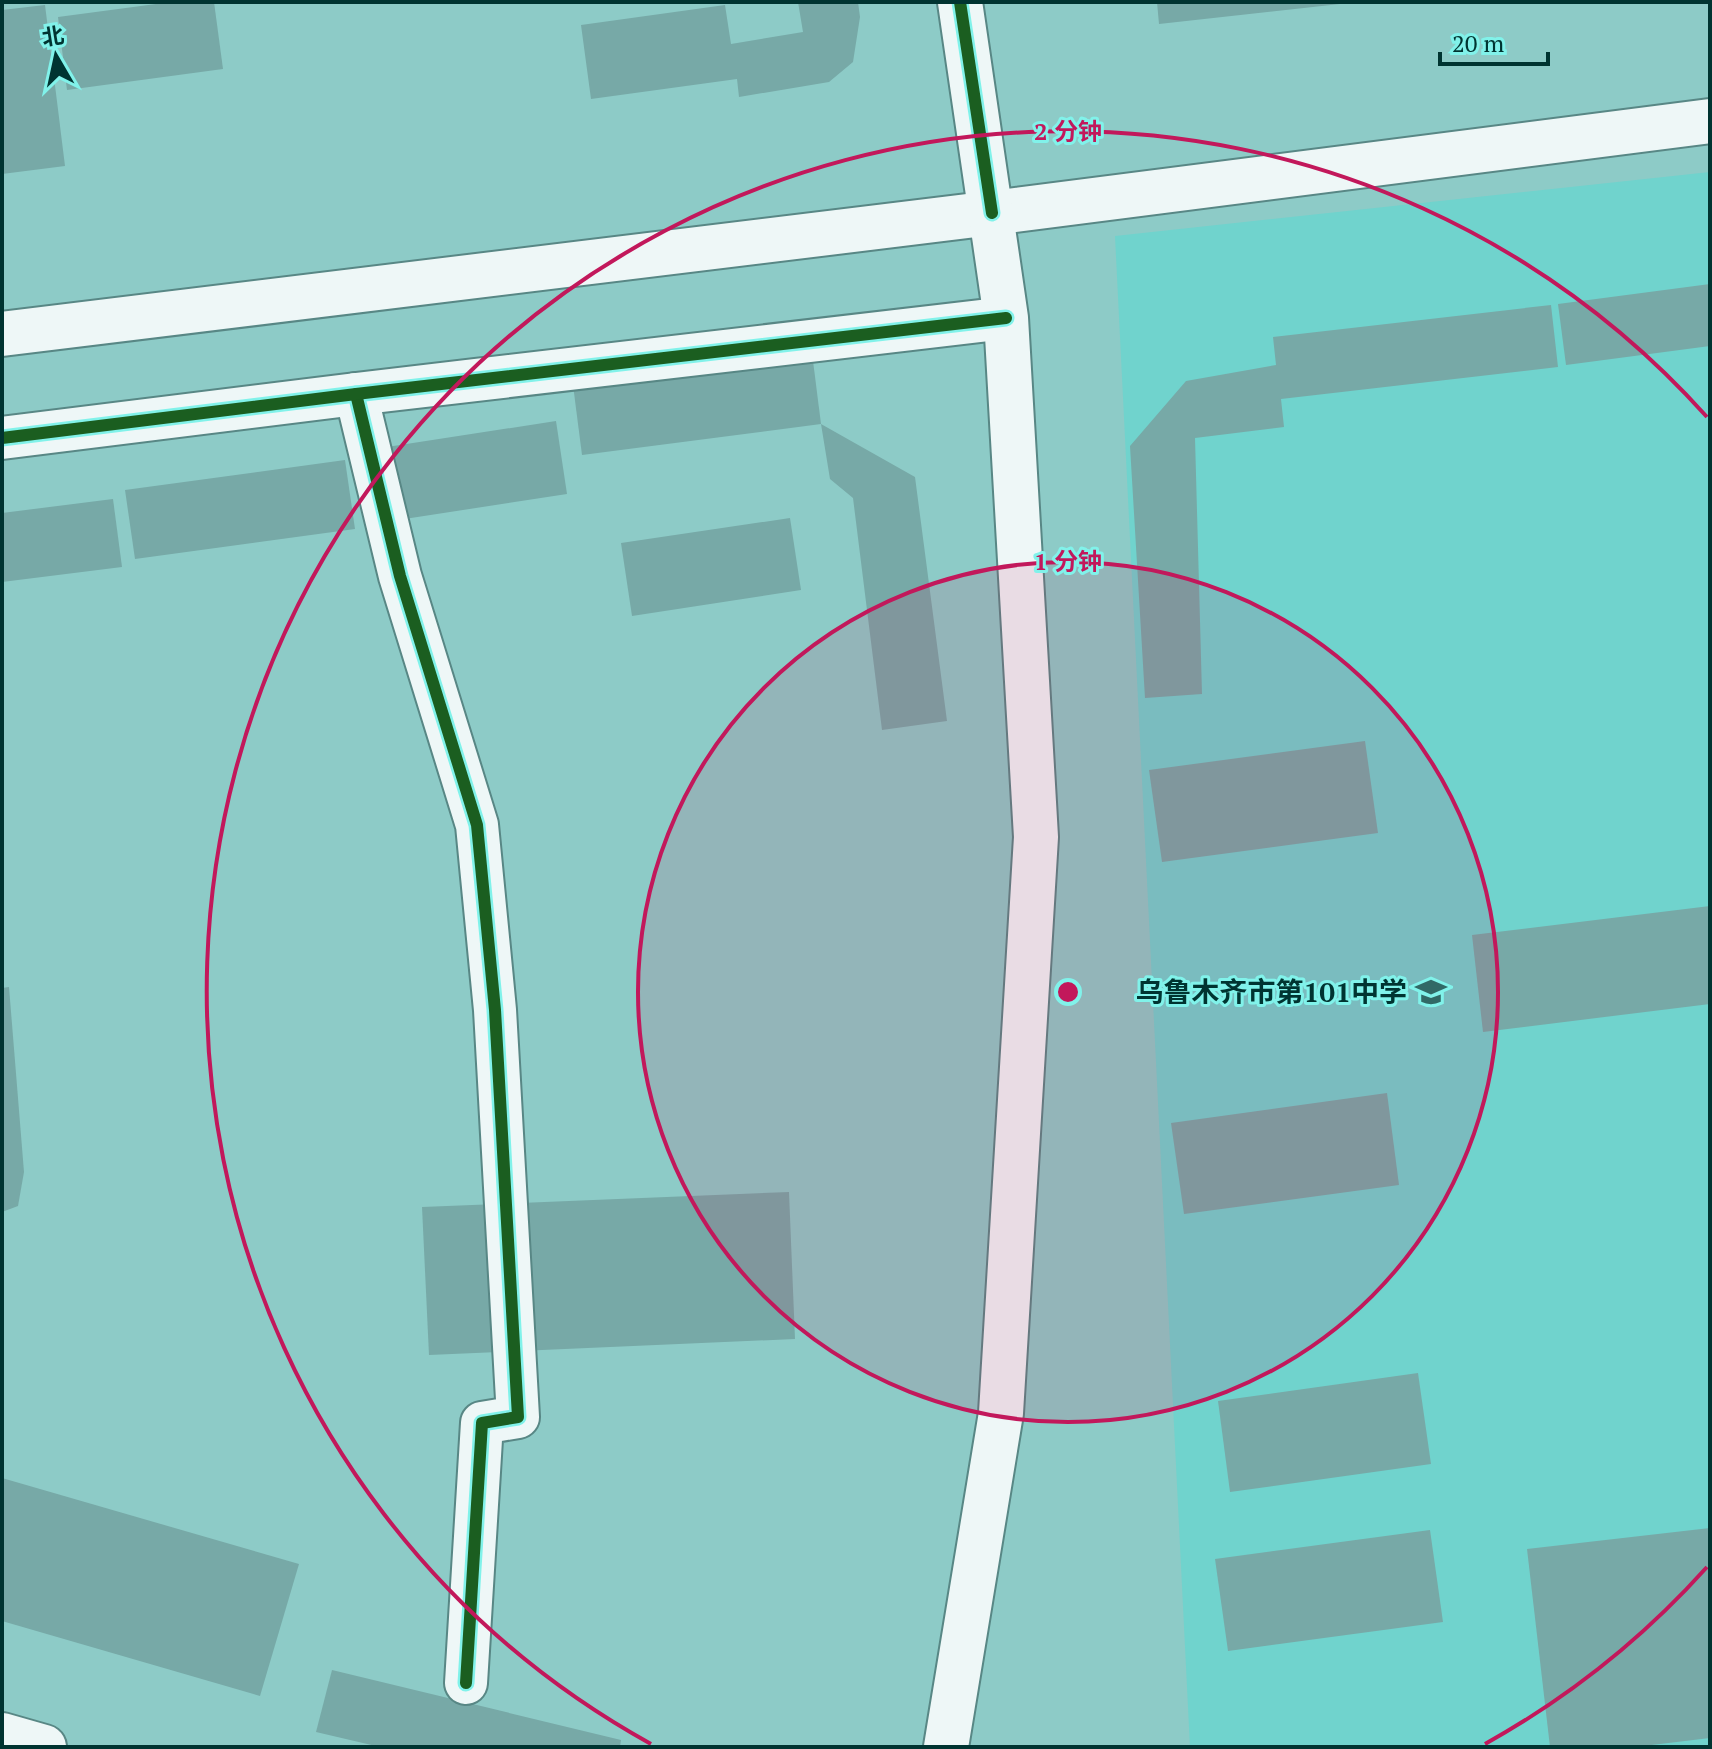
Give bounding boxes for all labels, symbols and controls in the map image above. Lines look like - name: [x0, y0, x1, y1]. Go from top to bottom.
- north arrow: [16, 16, 96, 96]
- scale bar: [1440, 16, 1548, 66]
- text: 北: [40, 20, 66, 52]
- text: 20 m: [1452, 27, 1504, 59]
- text: 2 分钟: [1034, 115, 1102, 147]
- text: 1 分钟: [1034, 545, 1102, 577]
- place label: 乌鲁木齐市第101中学: [1136, 973, 1407, 1010]
- school or university icon: 乌鲁木齐市第101中学: [1414, 975, 1448, 1009]
- centre of rings: [1054, 978, 1082, 1006]

